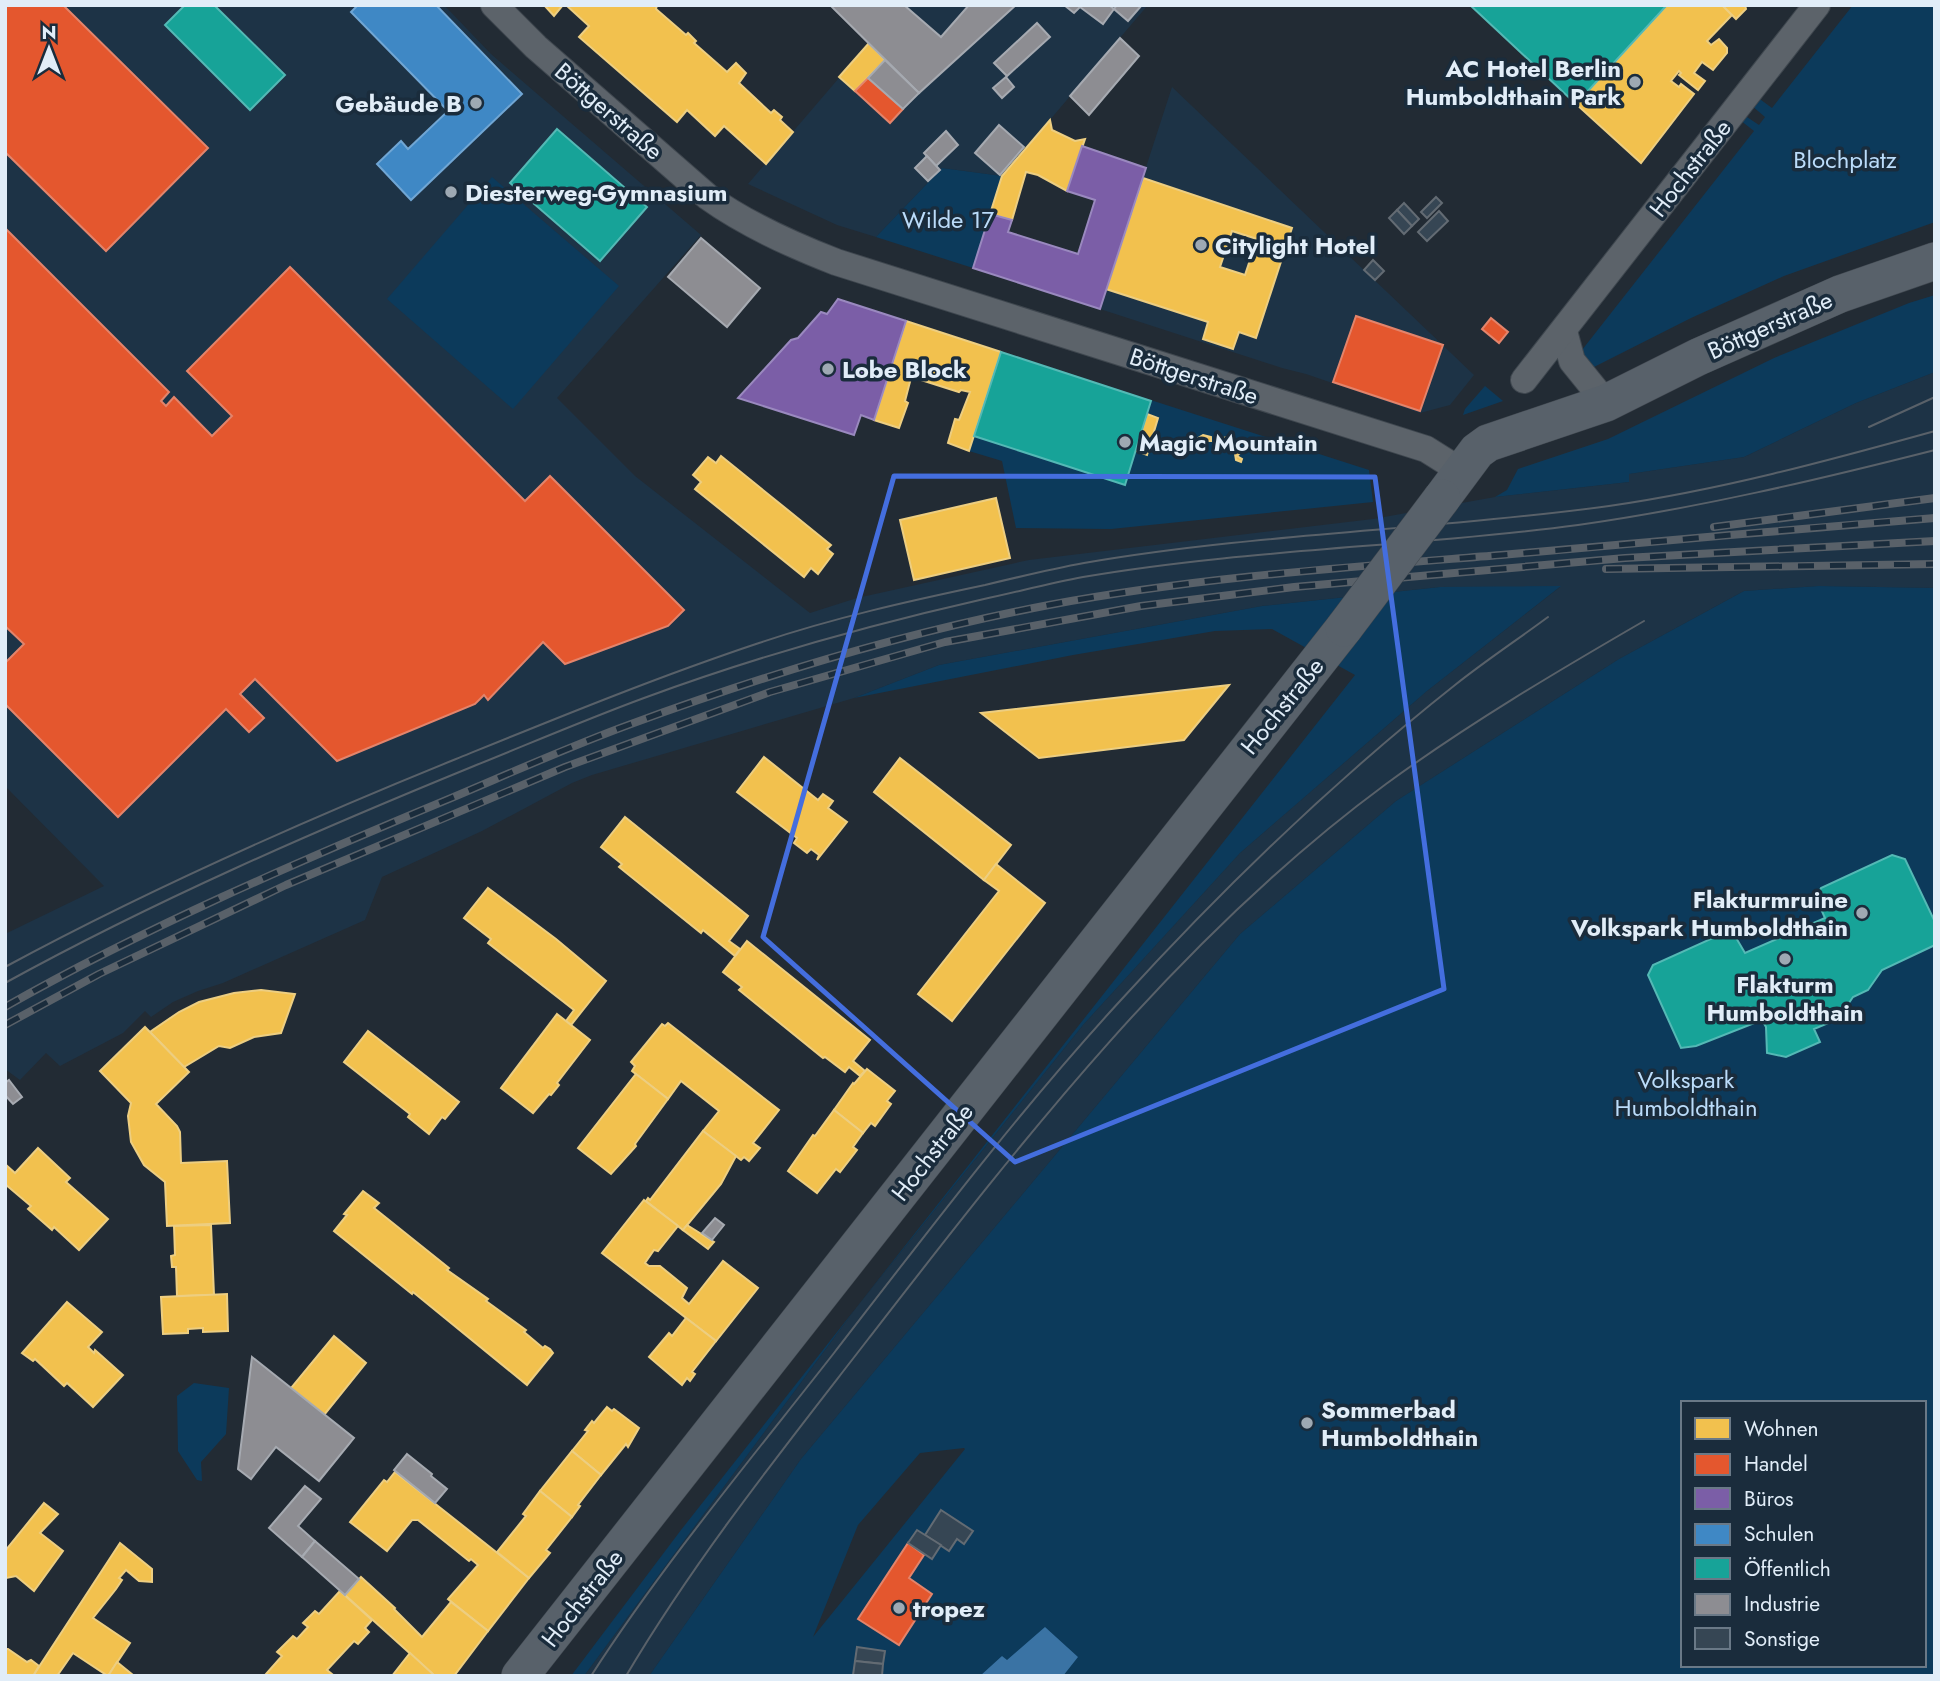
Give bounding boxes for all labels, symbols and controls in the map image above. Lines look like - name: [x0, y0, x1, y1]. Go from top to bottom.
- north arrow: [14, 14, 84, 84]
- text: N: [41, 19, 57, 46]
- place label: AC Hotel Berlin Humboldthain Park: [1406, 51, 1621, 114]
- street label: Böttgerstraße: [547, 54, 671, 168]
- marker: AC Hotel Berlin Humboldthain Park: [1627, 74, 1643, 90]
- place label: Gebäude B: [335, 86, 462, 121]
- marker: Gebäude B: [468, 95, 484, 111]
- street label: Hochstraße: [1641, 112, 1739, 224]
- park label: Blochplatz: [1793, 142, 1897, 177]
- place label: Diesterweg-Gymnasium: [465, 175, 727, 210]
- marker: Diesterweg-Gymnasium: [443, 184, 459, 200]
- park label: Wilde 17: [902, 202, 994, 237]
- place label: Citylight Hotel: [1215, 228, 1376, 263]
- marker: Citylight Hotel: [1193, 237, 1209, 253]
- street label: Böttgerstraße: [1702, 282, 1838, 368]
- street label: Böttgerstraße: [1125, 339, 1263, 413]
- place label: Lobe Block: [842, 352, 967, 387]
- marker: Lobe Block: [820, 361, 836, 377]
- place label: Magic Mountain: [1139, 425, 1318, 460]
- marker: Magic Mountain: [1117, 434, 1133, 450]
- street label: Hochstraße: [1232, 650, 1332, 762]
- place label: Flakturmruine Volkspark Humboldthain: [1570, 882, 1848, 945]
- marker: Flakturmruine Volkspark Humboldthain: [1854, 905, 1870, 921]
- marker: Flakturm Humboldthain: [1777, 951, 1793, 967]
- place label: Flakturm Humboldthain: [1706, 967, 1864, 1030]
- park label: Volkspark Humboldthain: [1614, 1062, 1758, 1125]
- street label: Hochstraße: [883, 1096, 981, 1208]
- place label: Sommerbad Humboldthain: [1321, 1392, 1478, 1455]
- legend: [1681, 1401, 1926, 1667]
- text: Wohnen: [1744, 1414, 1818, 1444]
- marker: Sommerbad Humboldthain: [1299, 1415, 1315, 1431]
- text: Handel: [1744, 1449, 1808, 1479]
- text: Büros: [1744, 1484, 1794, 1514]
- text: Schulen: [1744, 1519, 1814, 1549]
- street label: Hochstraße: [533, 1542, 631, 1654]
- text: Öffentlich: [1744, 1554, 1831, 1584]
- text: Industrie: [1744, 1589, 1820, 1619]
- place label: tropez: [913, 1591, 985, 1626]
- marker: tropez: [891, 1600, 907, 1616]
- text: Sonstige: [1744, 1624, 1820, 1654]

